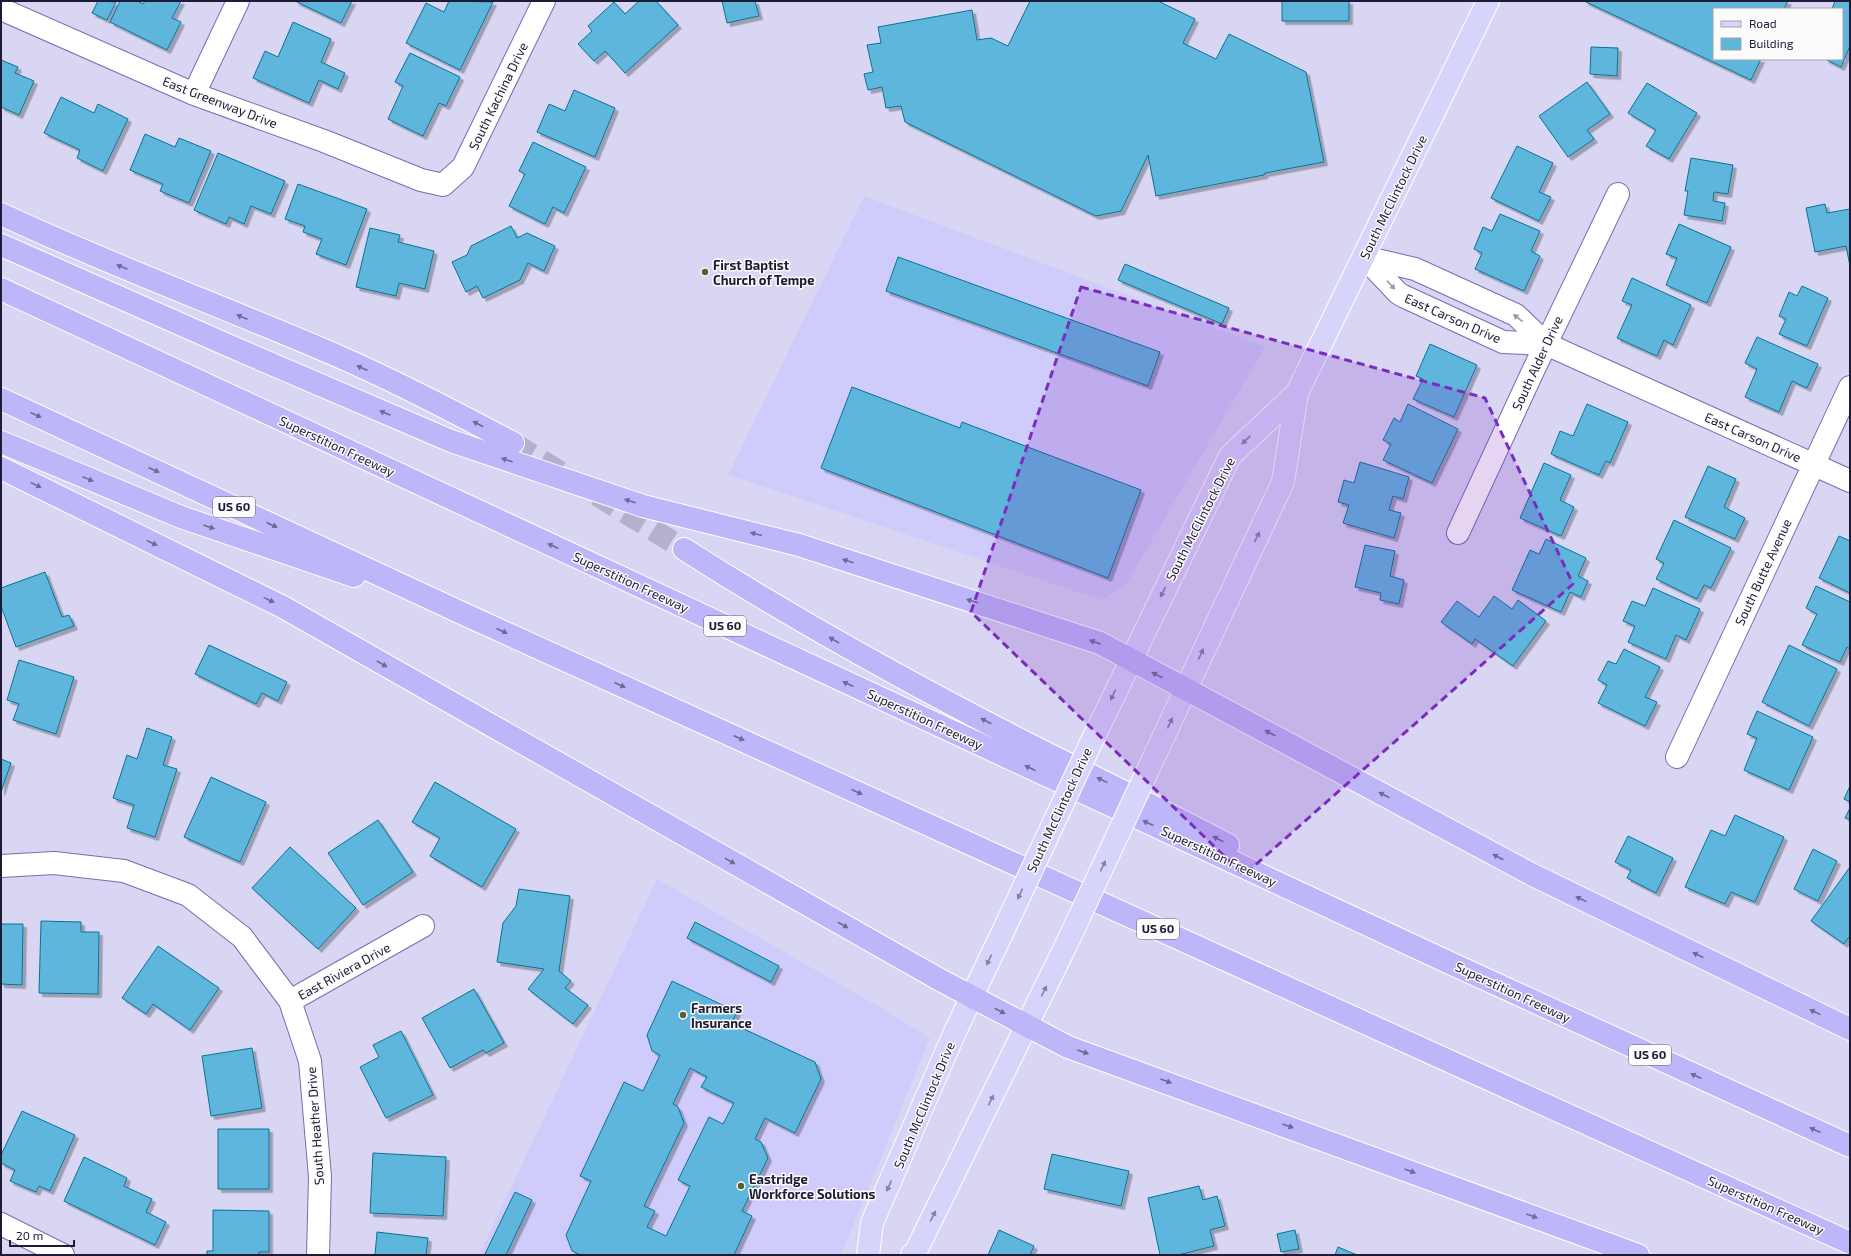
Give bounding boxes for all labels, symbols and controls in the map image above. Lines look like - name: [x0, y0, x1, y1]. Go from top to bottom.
- legend: [1713, 8, 1843, 60]
- text: Road: [1749, 16, 1777, 30]
- text: Building: [1749, 36, 1794, 50]
- street label: South Kachina Drive: [465, 39, 531, 152]
- street label: East Greenway Drive: [160, 73, 280, 131]
- street label: South McClintock Drive: [1356, 132, 1430, 262]
- place label: First Baptist Church of Tempe: [713, 257, 814, 288]
- one-way arrow: [115, 264, 127, 270]
- marker: First Baptist Church of Tempe: [700, 267, 710, 277]
- one-way arrow: [1386, 280, 1396, 290]
- street label: East Carson Drive: [1402, 290, 1504, 346]
- street label: South Alder Drive: [1508, 313, 1566, 413]
- one-way arrow: [1512, 313, 1523, 322]
- one-way arrow: [236, 314, 247, 320]
- one-way arrow: [356, 365, 367, 371]
- street label: East Carson Drive: [1702, 409, 1804, 465]
- one-way arrow: [380, 410, 391, 416]
- one-way arrow: [31, 412, 42, 418]
- street label: Superstition Freeway: [277, 412, 397, 480]
- one-way arrow: [473, 421, 484, 428]
- one-way arrow: [1241, 436, 1251, 445]
- street label: South McClintock Drive: [1162, 455, 1238, 583]
- one-way arrow: [500, 457, 512, 463]
- one-way arrow: [149, 467, 160, 473]
- one-way arrow: [83, 476, 94, 482]
- one-way arrow: [30, 482, 42, 488]
- road number: US 60: [213, 497, 255, 517]
- one-way arrow: [624, 498, 636, 504]
- street label: South Butte Avenue: [1731, 516, 1795, 628]
- one-way arrow: [266, 522, 278, 528]
- one-way arrow: [204, 524, 216, 530]
- one-way arrow: [750, 530, 762, 536]
- one-way arrow: [1254, 531, 1260, 542]
- one-way arrow: [147, 539, 158, 546]
- one-way arrow: [547, 543, 559, 549]
- street label: Superstition Freeway: [571, 548, 691, 616]
- one-way arrow: [842, 558, 854, 564]
- one-way arrow: [1160, 586, 1166, 597]
- one-way arrow: [263, 597, 275, 603]
- one-way arrow: [965, 598, 977, 604]
- road number: US 60: [704, 616, 746, 636]
- one-way arrow: [496, 628, 508, 634]
- one-way arrow: [828, 637, 840, 644]
- one-way arrow: [1089, 639, 1101, 645]
- one-way arrow: [1198, 648, 1204, 660]
- one-way arrow: [376, 660, 388, 667]
- one-way arrow: [1152, 672, 1163, 678]
- one-way arrow: [843, 681, 854, 687]
- one-way arrow: [615, 682, 626, 688]
- street label: Superstition Freeway: [865, 685, 985, 753]
- one-way arrow: [1110, 690, 1116, 701]
- one-way arrow: [980, 718, 992, 725]
- one-way arrow: [1167, 718, 1173, 729]
- one-way arrow: [1264, 730, 1275, 737]
- one-way arrow: [733, 736, 745, 742]
- street label: South McClintock Drive: [1023, 745, 1095, 875]
- one-way arrow: [1024, 765, 1035, 771]
- one-way arrow: [1096, 777, 1107, 784]
- one-way arrow: [852, 789, 863, 795]
- one-way arrow: [1378, 792, 1390, 798]
- one-way arrow: [1142, 820, 1153, 826]
- street label: Superstition Freeway: [1159, 822, 1279, 890]
- one-way arrow: [1212, 836, 1223, 843]
- one-way arrow: [1493, 853, 1504, 860]
- one-way arrow: [724, 857, 736, 864]
- one-way arrow: [1100, 860, 1106, 871]
- one-way arrow: [1017, 888, 1023, 900]
- one-way arrow: [1575, 895, 1587, 902]
- road number: US 60: [1137, 919, 1179, 939]
- one-way arrow: [837, 921, 849, 928]
- street label: East Riviera Drive: [295, 939, 393, 1003]
- one-way arrow: [1692, 952, 1704, 958]
- one-way arrow: [986, 955, 992, 966]
- street label: Superstition Freeway: [1453, 958, 1573, 1026]
- one-way arrow: [1041, 985, 1047, 996]
- place label: Farmers Insurance: [691, 1000, 752, 1031]
- one-way arrow: [994, 1007, 1005, 1014]
- one-way arrow: [1809, 1009, 1821, 1015]
- marker: Farmers Insurance: [678, 1010, 688, 1020]
- street label: South McClintock Drive: [890, 1039, 958, 1171]
- road number: US 60: [1629, 1045, 1671, 1065]
- one-way arrow: [1077, 1049, 1089, 1055]
- street label: South Heather Drive: [303, 1066, 327, 1186]
- one-way arrow: [1691, 1073, 1702, 1079]
- one-way arrow: [1160, 1078, 1172, 1084]
- one-way arrow: [988, 1094, 994, 1105]
- one-way arrow: [1282, 1123, 1294, 1129]
- one-way arrow: [1809, 1127, 1820, 1133]
- one-way arrow: [1404, 1168, 1416, 1174]
- place label: Eastridge Workforce Solutions: [749, 1171, 876, 1202]
- street label: Superstition Freeway: [1705, 1172, 1827, 1238]
- one-way arrow: [885, 1180, 891, 1192]
- marker: Eastridge Workforce Solutions: [736, 1181, 746, 1191]
- one-way arrow: [930, 1210, 936, 1222]
- one-way arrow: [1526, 1213, 1538, 1219]
- scale bar: [10, 1222, 74, 1248]
- text: 20 m: [16, 1228, 43, 1242]

